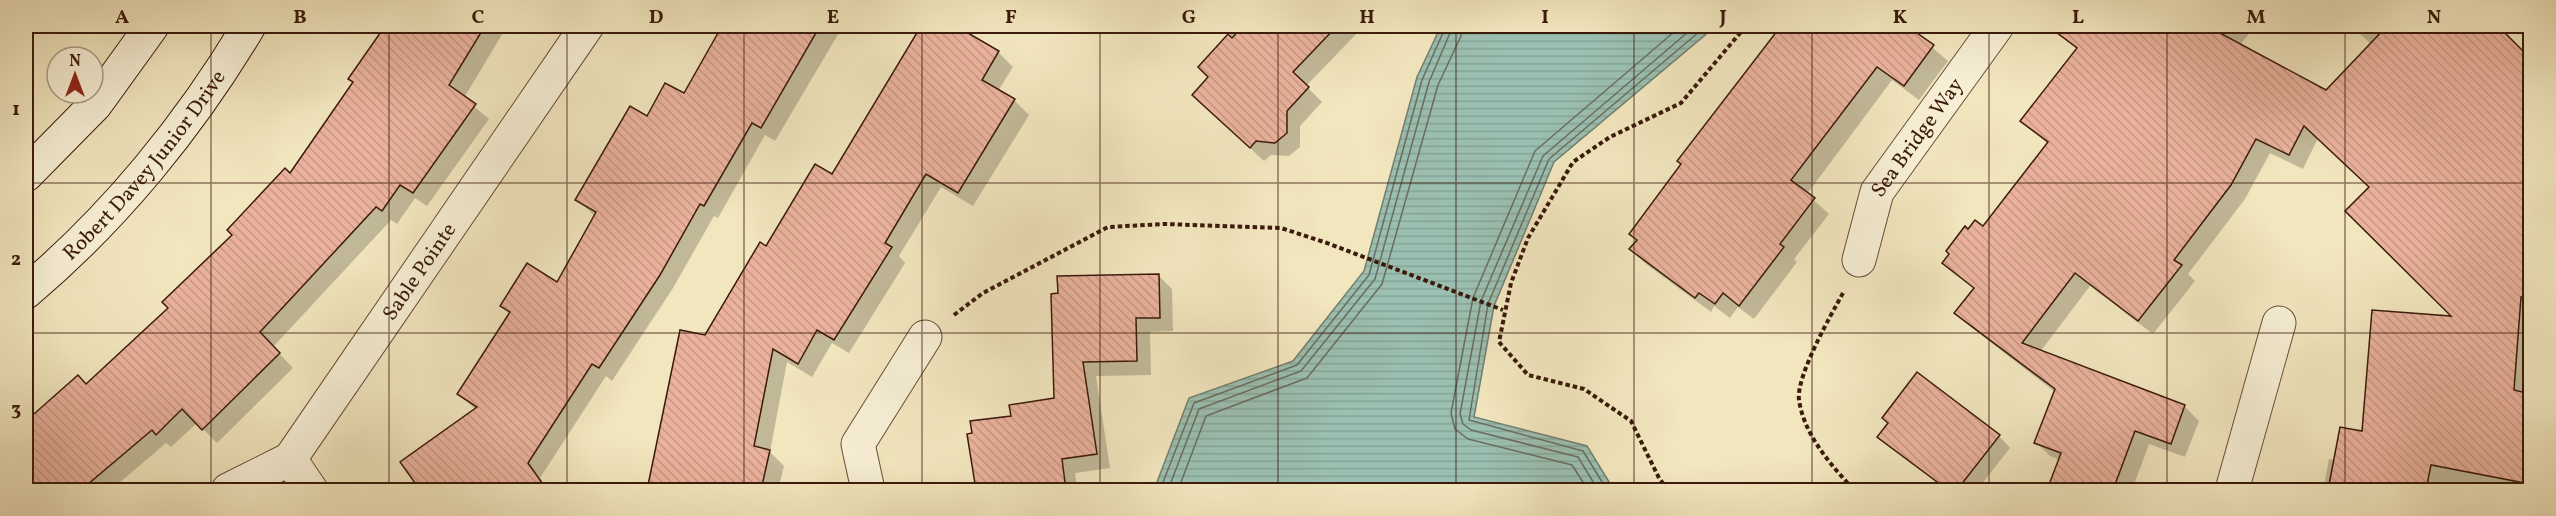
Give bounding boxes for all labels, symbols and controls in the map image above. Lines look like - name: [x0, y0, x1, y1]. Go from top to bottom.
- text: A: [115, 4, 129, 32]
- text: B: [293, 4, 307, 32]
- text: C: [472, 4, 485, 32]
- text: D: [649, 4, 663, 32]
- text: E: [827, 4, 839, 32]
- text: F: [1005, 4, 1017, 32]
- text: G: [1182, 4, 1196, 32]
- text: H: [1359, 4, 1375, 32]
- text: I: [1541, 4, 1549, 32]
- text: J: [1718, 4, 1727, 32]
- text: K: [1893, 4, 1908, 32]
- text: L: [2072, 4, 2084, 32]
- text: M: [2246, 4, 2266, 32]
- text: N: [2427, 4, 2441, 32]
- north arrow: [45, 45, 105, 105]
- text: N: [69, 51, 81, 73]
- street label: Robert Davey Junior Drive: [57, 65, 233, 268]
- street label: Sea Bridge Way: [1865, 72, 1971, 204]
- text: 1: [12, 96, 20, 124]
- street label: Sable Pointe: [376, 217, 464, 327]
- text: 2: [11, 246, 21, 274]
- text: 3: [11, 396, 21, 424]

